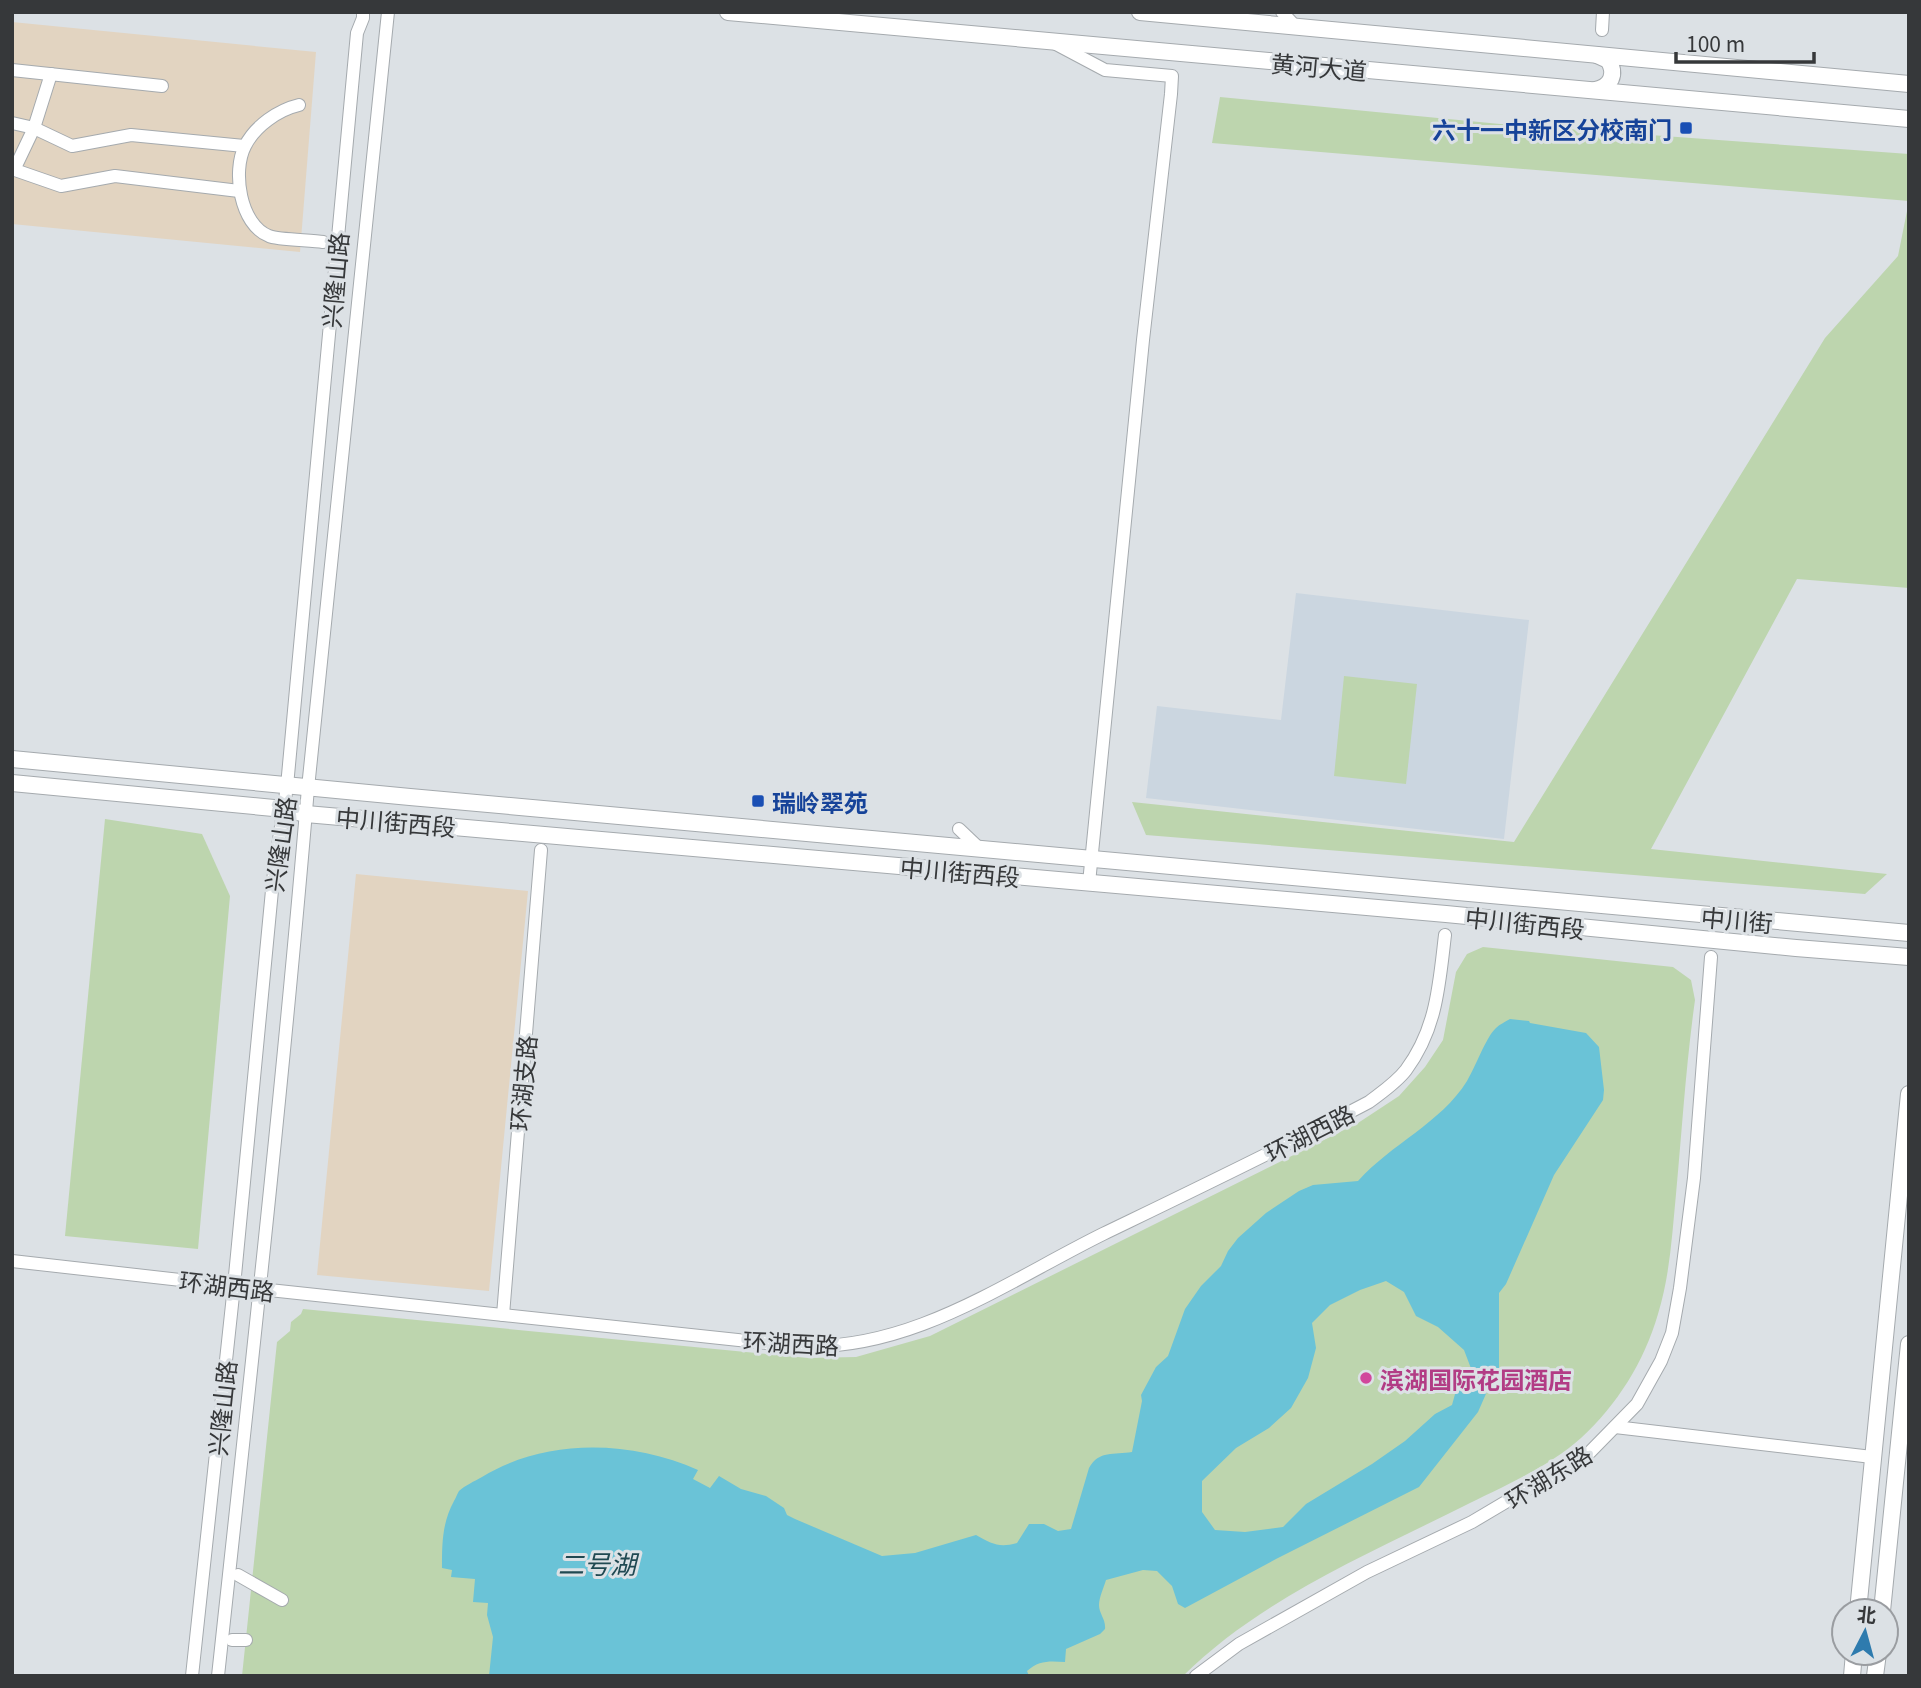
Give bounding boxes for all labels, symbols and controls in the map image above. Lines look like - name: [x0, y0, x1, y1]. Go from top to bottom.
- scale bar: [1676, 21, 1814, 65]
- text: 100 m: [1686, 28, 1745, 58]
- street label: 黄河大道: [1270, 44, 1368, 88]
- place label: 六十一中新区分校南门: [1432, 111, 1672, 146]
- marker: 六十一中新区分校南门: [1678, 120, 1694, 136]
- street label: 兴隆山路: [312, 231, 356, 329]
- place label: 瑞岭翠苑: [772, 784, 868, 819]
- marker: 瑞岭翠苑: [750, 793, 766, 809]
- street label: 兴隆山路: [255, 794, 303, 894]
- street label: 中川街西段: [335, 798, 457, 844]
- street label: 中川街西段: [899, 848, 1021, 894]
- street label: 中川街西段: [1463, 898, 1587, 946]
- street label: 中川街: [1700, 898, 1774, 940]
- street label: 环湖支路: [500, 1034, 544, 1132]
- street label: 环湖西路: [1258, 1095, 1360, 1169]
- street label: 环湖西路: [177, 1262, 277, 1308]
- street label: 环湖西路: [742, 1322, 840, 1362]
- street label: 兴隆山路: [199, 1358, 243, 1458]
- place label: 滨湖国际花园酒店: [1380, 1361, 1572, 1396]
- marker: 滨湖国际花园酒店: [1358, 1370, 1374, 1386]
- street label: 环湖东路: [1498, 1436, 1598, 1516]
- water label: 二号湖: [558, 1544, 640, 1581]
- north arrow: [1830, 1597, 1900, 1667]
- text: 北: [1856, 1599, 1878, 1628]

